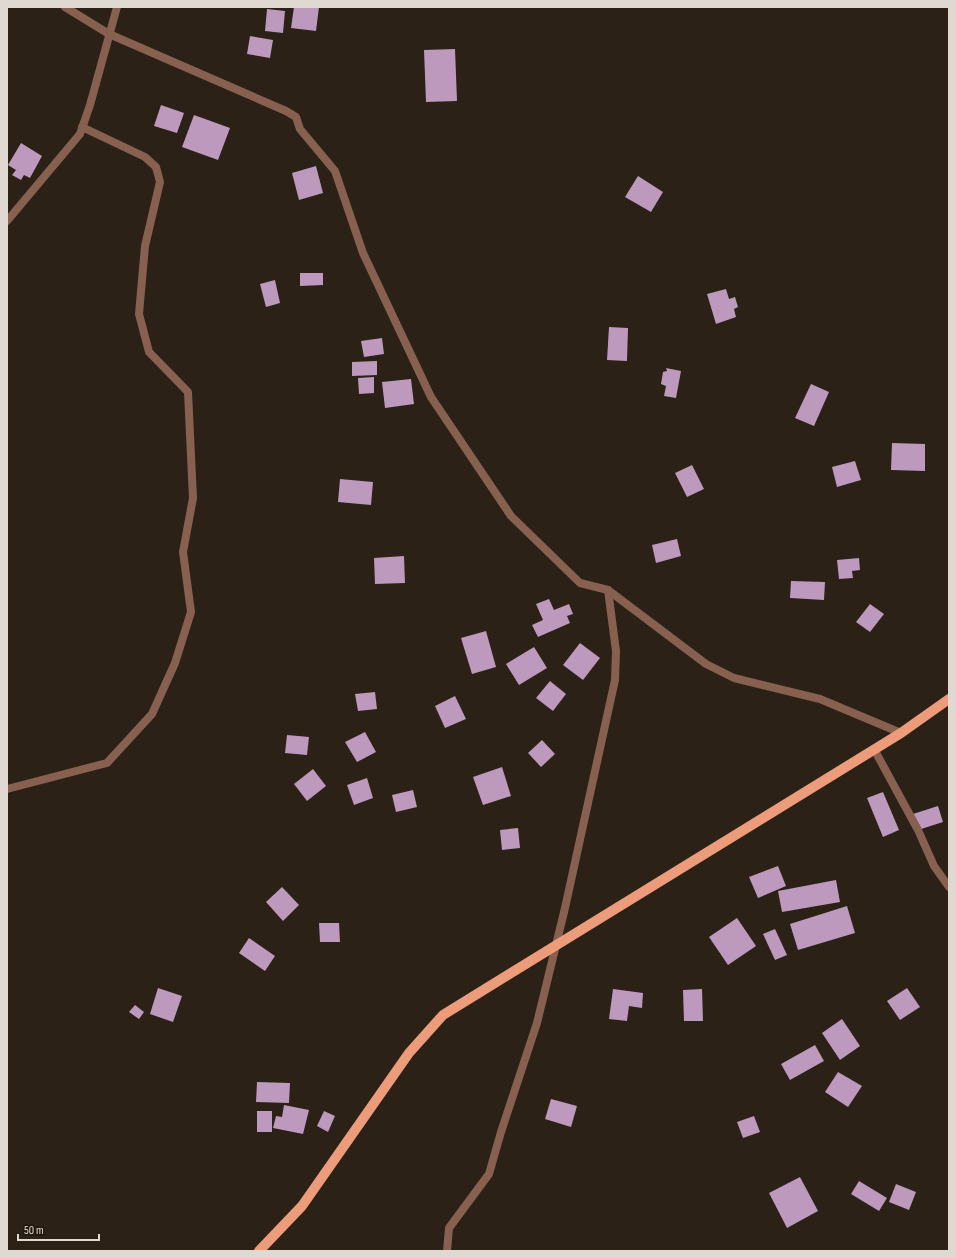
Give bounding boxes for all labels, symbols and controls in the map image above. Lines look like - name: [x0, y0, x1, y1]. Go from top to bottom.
- scale bar: [18, 1216, 99, 1242]
- text: 50 m: [24, 1223, 44, 1238]

